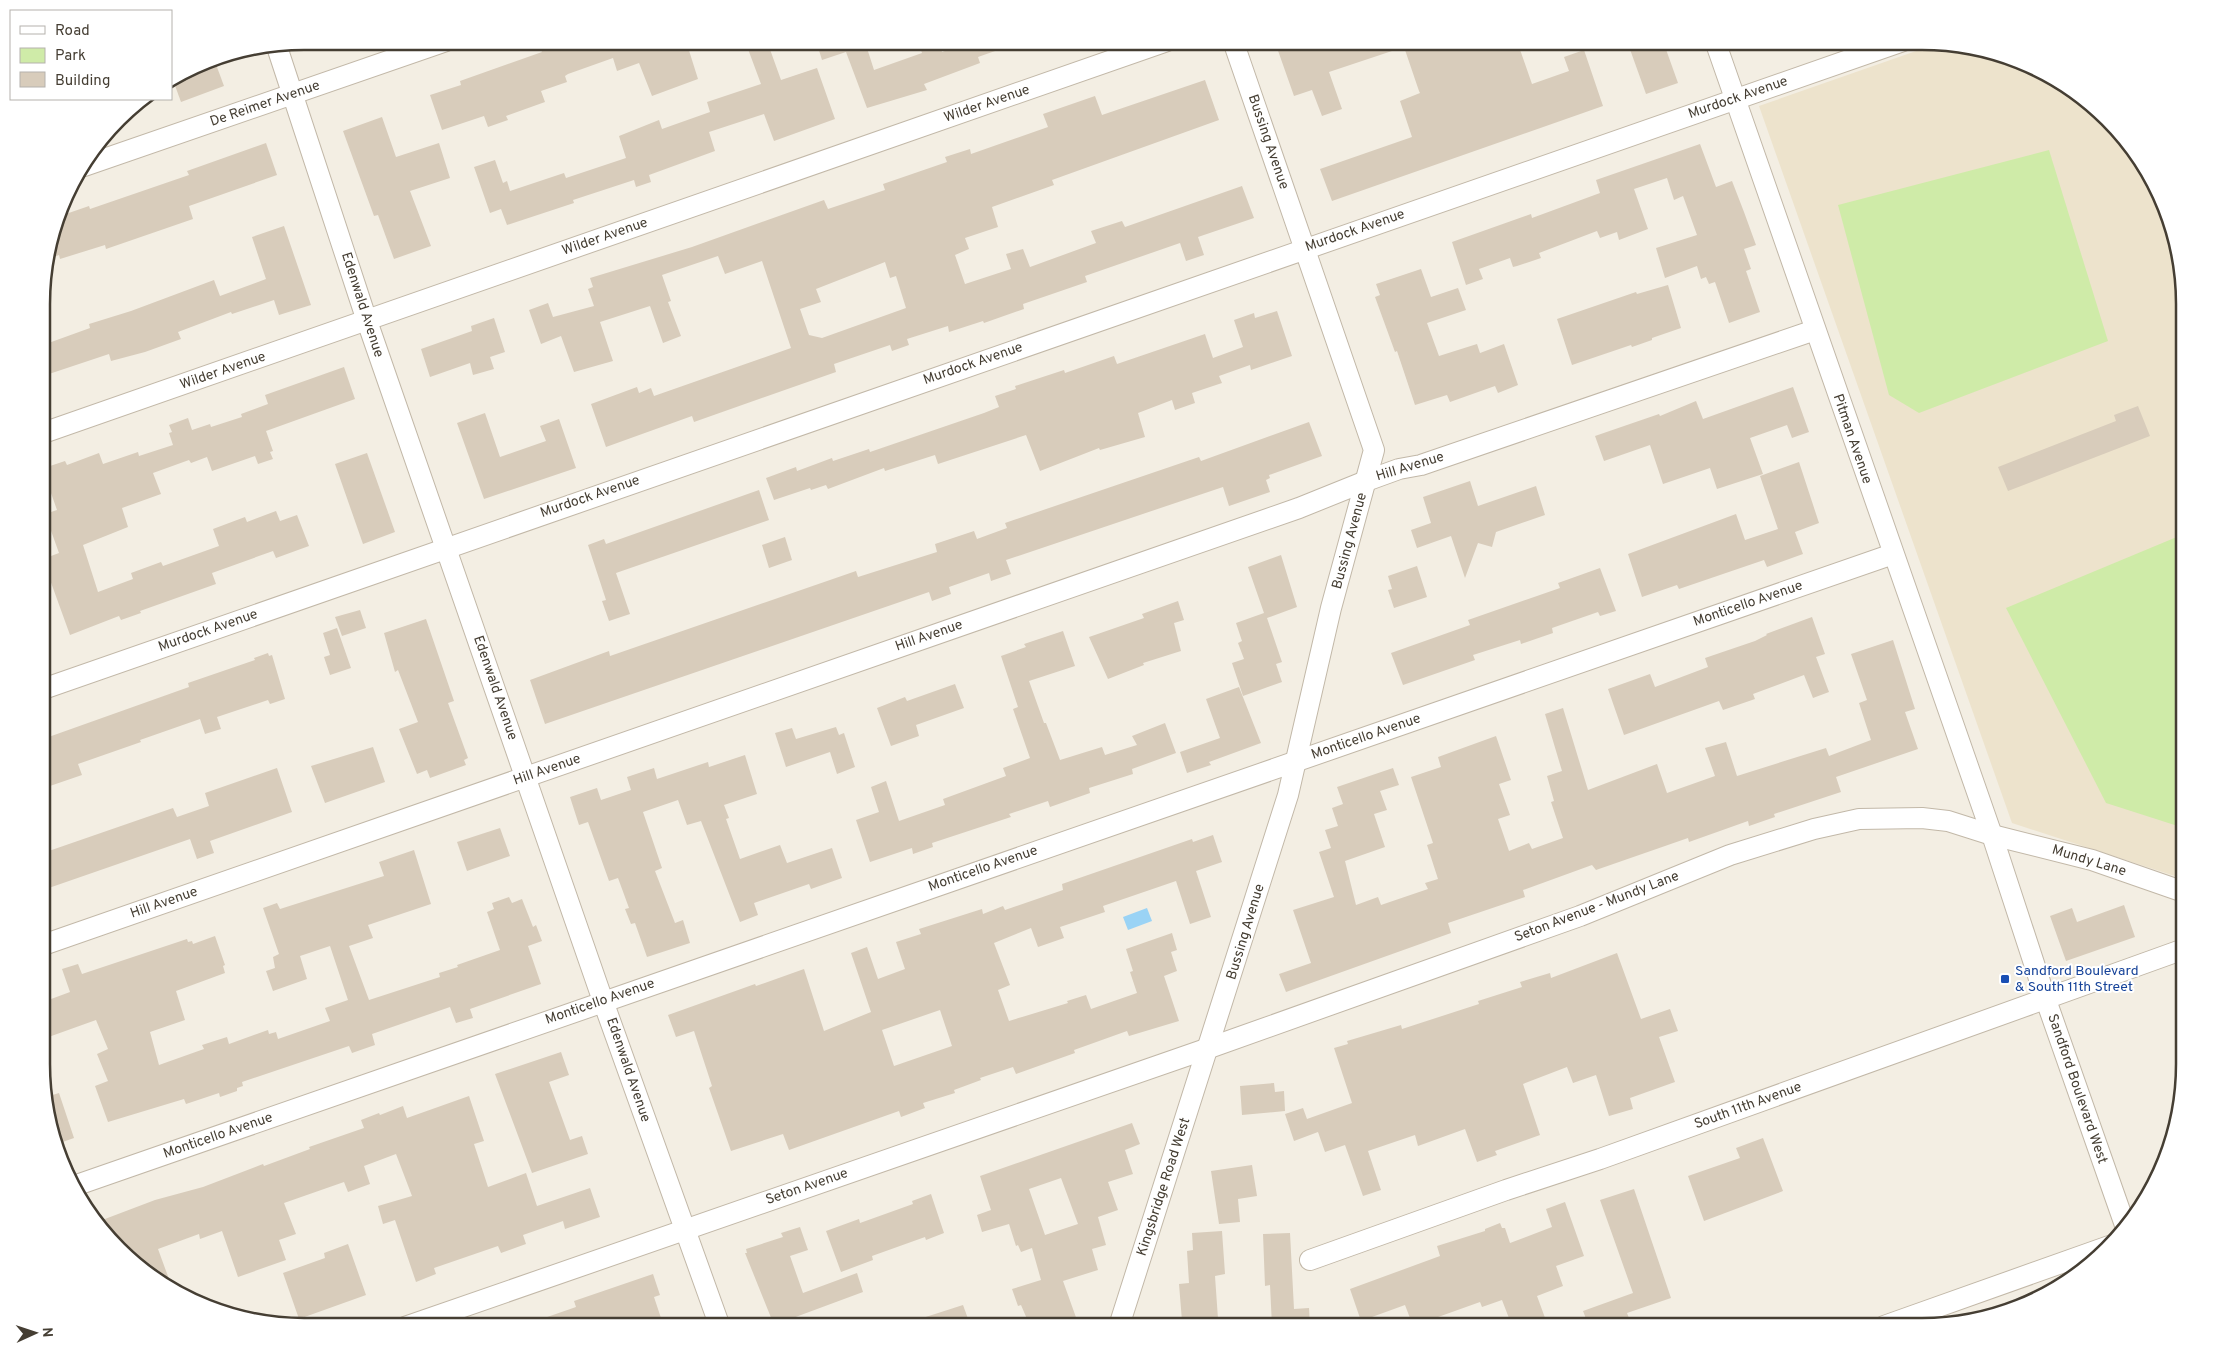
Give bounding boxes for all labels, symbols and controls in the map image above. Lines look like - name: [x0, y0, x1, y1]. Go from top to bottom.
- legend: [10, 10, 172, 100]
- text: Road: [55, 22, 90, 41]
- text: Park: [55, 47, 86, 66]
- text: Building: [55, 72, 110, 91]
- street label: Murdock Avenue: [1686, 73, 1790, 123]
- street label: De Reimer Avenue: [208, 77, 322, 131]
- street label: Wilder Avenue: [942, 81, 1032, 127]
- street label: Bussing Avenue: [1244, 92, 1292, 192]
- street label: Murdock Avenue: [1303, 206, 1407, 256]
- street label: Wilder Avenue: [560, 214, 650, 260]
- street label: Edenwald Avenue: [337, 250, 387, 360]
- street label: Murdock Avenue: [921, 339, 1025, 389]
- street label: Wilder Avenue: [178, 348, 268, 394]
- street label: Pitman Avenue: [1829, 392, 1875, 486]
- street label: Hill Avenue: [1374, 449, 1446, 485]
- street label: Murdock Avenue: [538, 472, 642, 522]
- street label: Bussing Avenue: [1329, 491, 1371, 591]
- street label: Monticello Avenue: [1691, 577, 1805, 631]
- street label: Murdock Avenue: [156, 606, 260, 656]
- street label: Hill Avenue: [893, 617, 965, 655]
- street label: Edenwald Avenue: [469, 633, 521, 743]
- street label: Monticello Avenue: [1309, 710, 1423, 764]
- street label: Hill Avenue: [511, 751, 583, 789]
- street label: Monticello Avenue: [926, 842, 1040, 896]
- street label: Mundy Lane: [2050, 842, 2128, 880]
- street label: Seton Avenue - Mundy Lane: [1512, 868, 1682, 946]
- street label: Bussing Avenue: [1223, 882, 1269, 982]
- street label: Hill Avenue: [128, 884, 200, 922]
- place label: Sandford Boulevard & South 11th Street: [2015, 963, 2139, 996]
- marker: Sandford Boulevard & South 11th Street: [1999, 973, 2011, 985]
- street label: Monticello Avenue: [543, 975, 657, 1029]
- street label: Sandford Boulevard West: [2043, 1012, 2111, 1166]
- street label: Edenwald Avenue: [602, 1015, 654, 1125]
- street label: South 11th Avenue: [1692, 1079, 1804, 1133]
- street label: Monticello Avenue: [161, 1109, 275, 1163]
- street label: Kingsbridge Road West: [1134, 1116, 1194, 1258]
- street label: Seton Avenue: [764, 1165, 850, 1209]
- north arrow: [10, 1308, 60, 1358]
- text: N: [38, 1327, 55, 1338]

